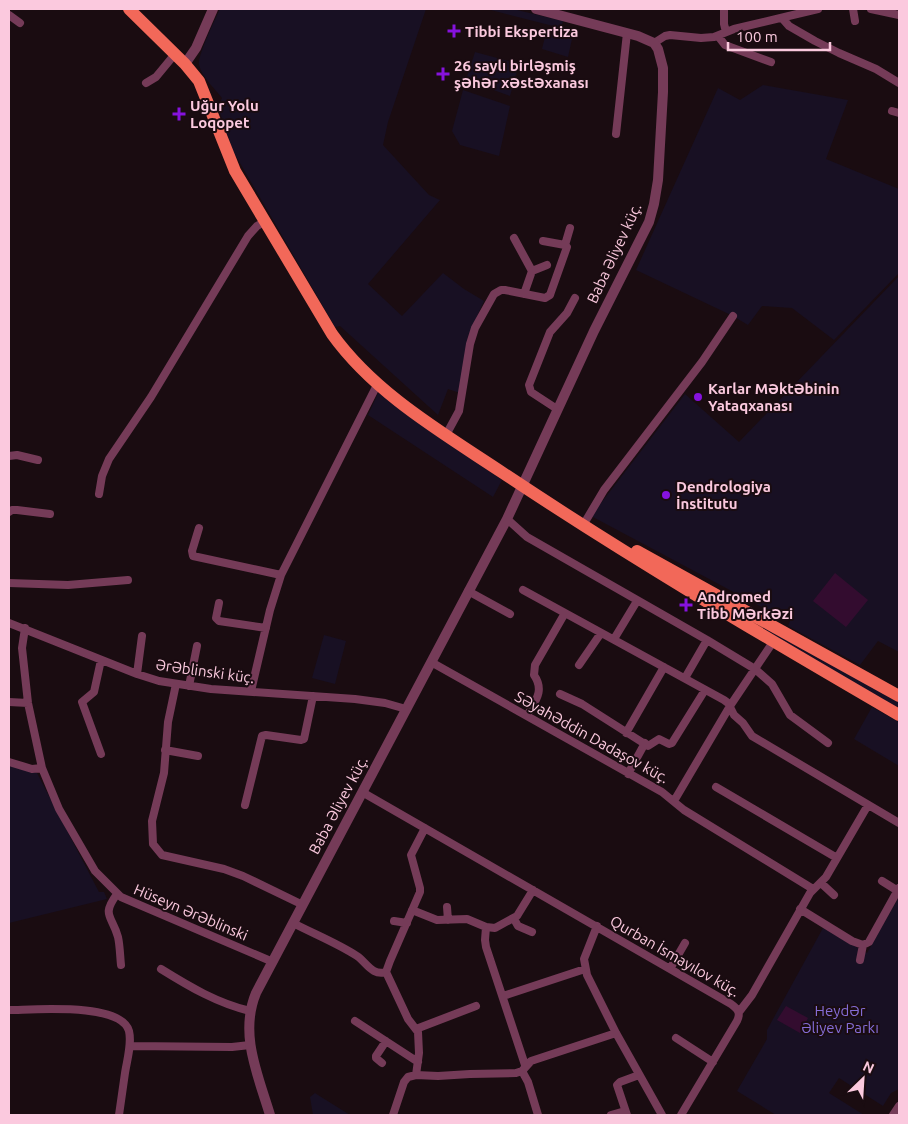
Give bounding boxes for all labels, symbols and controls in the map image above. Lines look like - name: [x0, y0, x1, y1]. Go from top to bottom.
- scale bar: [728, 20, 830, 52]
- place label: Tibbi Ekspertiza: [465, 23, 578, 40]
- marker: Tibbi Ekspertiza: [447, 24, 461, 38]
- text: 100 m: [736, 28, 778, 45]
- place label: 26 saylı birləşmiş şəhər xəstəxanası: [454, 57, 589, 92]
- marker: 26 saylı birləşmiş şəhər xəstəxanası: [436, 67, 450, 81]
- place label: Uğur Yolu Loqopet: [190, 97, 259, 131]
- marker: Uğur Yolu Loqopet: [172, 107, 186, 121]
- street label: Baba Əliyev küç.: [583, 200, 645, 306]
- place label: Karlar Məktəbinin Yataqxanası: [708, 380, 839, 414]
- marker: Karlar Məktəbinin Yataqxanası: [692, 391, 704, 403]
- place label: Dendrologiya İnstitutu: [676, 478, 771, 512]
- marker: Dendrologiya İnstitutu: [660, 489, 672, 501]
- place label: Andromed Tibb Mərkəzi: [697, 588, 793, 622]
- marker: Andromed Tibb Mərkəzi: [679, 598, 693, 612]
- street label: Ərəblinski küç.: [154, 656, 256, 686]
- street label: Səyahəddin Dadaşov küç.: [512, 688, 672, 786]
- street label: Baba Əliyev küç.: [305, 753, 371, 857]
- street label: Hüseyn Ərəblinski: [131, 880, 251, 944]
- street label: Qurban İsmayılov küç.: [607, 912, 743, 1000]
- park label: Heydər Əliyev Parkı: [801, 1002, 879, 1036]
- north arrow: [838, 1054, 888, 1104]
- text: N: [860, 1058, 877, 1077]

